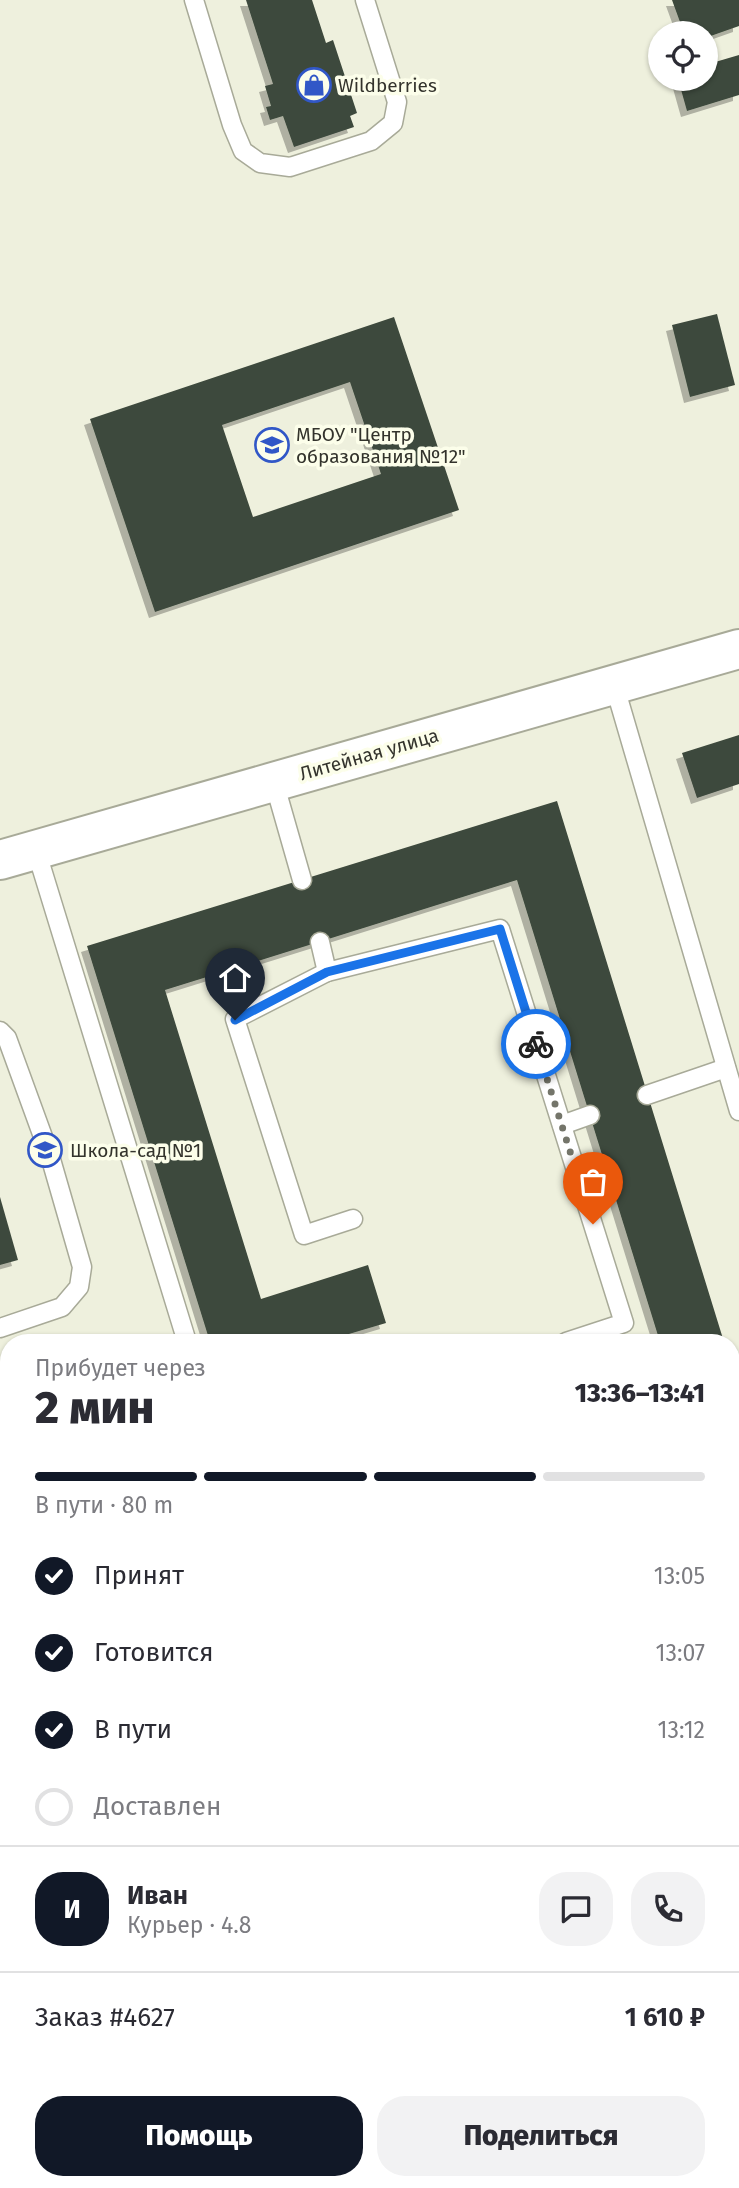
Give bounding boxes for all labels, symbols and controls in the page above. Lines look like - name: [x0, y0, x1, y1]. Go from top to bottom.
- map controls: [648, 21, 718, 91]
- button: locate: [648, 21, 718, 91]
- shop icon: Wildberries: [295, 66, 333, 104]
- place label: Wildberries: [338, 74, 437, 97]
- place label: МБОУ "Центр образования №12": [296, 423, 466, 468]
- school or university icon: МБОУ "Центр образования №12": [253, 426, 291, 464]
- street label: Литейная улица: [297, 724, 441, 785]
- pin: [205, 948, 265, 1020]
- icon: home: [216, 959, 254, 997]
- courier: [501, 1009, 571, 1079]
- icon: bike: [517, 1025, 555, 1063]
- school or university icon: Школа-сад №1: [26, 1131, 64, 1169]
- place label: Школа-сад №1: [70, 1139, 201, 1162]
- pin: [563, 1152, 623, 1224]
- icon: bag: [574, 1163, 612, 1201]
- text: Прибудет через: [35, 1354, 206, 1382]
- text: 13:36–13:41: [575, 1378, 705, 1409]
- text: 2 мин: [35, 1380, 154, 1435]
- text: В пути · 80 m: [35, 1491, 173, 1519]
- icon: check: [35, 1557, 73, 1595]
- text: Принят: [94, 1560, 184, 1591]
- text: 13:05: [654, 1562, 705, 1590]
- icon: check: [35, 1634, 73, 1672]
- text: Готовится: [94, 1637, 214, 1668]
- text: 13:07: [655, 1639, 705, 1667]
- icon: check: [35, 1711, 73, 1749]
- text: В пути: [94, 1714, 172, 1745]
- text: 13:12: [658, 1716, 705, 1744]
- text: Доставлен: [94, 1791, 221, 1822]
- button: chat: [539, 1872, 613, 1946]
- button: phone: [631, 1872, 705, 1946]
- text: Иван: [127, 1880, 188, 1911]
- text: И: [63, 1894, 81, 1925]
- text: Курьер · 4.8: [127, 1911, 252, 1939]
- text: Заказ #4627: [35, 2002, 175, 2033]
- text: 1 610 ₽: [625, 2002, 705, 2033]
- button: Помощь: [35, 2096, 363, 2176]
- button: Поделиться: [377, 2096, 705, 2176]

